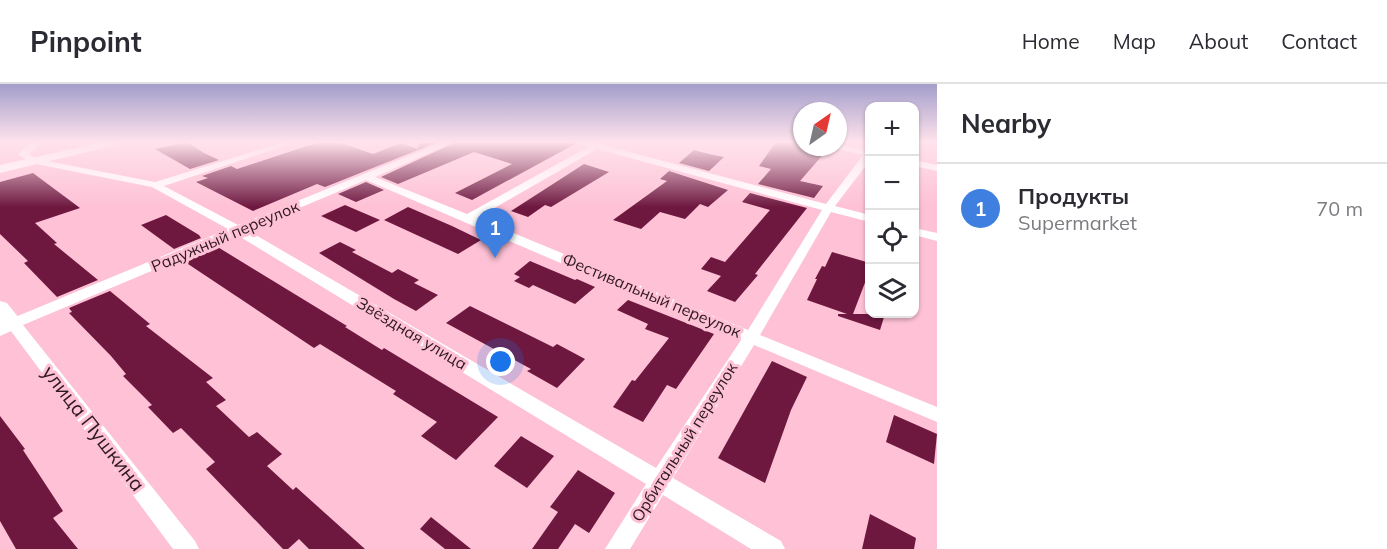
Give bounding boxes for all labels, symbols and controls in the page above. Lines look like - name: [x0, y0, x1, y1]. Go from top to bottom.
- text: Pinpoint: [30, 24, 142, 59]
- text: Home: [1022, 28, 1080, 54]
- text: Map: [1113, 28, 1156, 54]
- text: About: [1189, 28, 1248, 54]
- text: Contact: [1281, 28, 1357, 54]
- north arrow: [793, 102, 847, 156]
- map controls: [865, 102, 919, 318]
- button: +: [865, 102, 919, 156]
- text: Nearby: [961, 107, 1051, 140]
- button: −: [865, 156, 919, 210]
- text: Продукты: [1018, 182, 1129, 210]
- street label: Радужный переулок: [148, 196, 302, 276]
- text: 1: [975, 196, 987, 221]
- text: 70 m: [1316, 196, 1363, 221]
- pin: 1: [476, 208, 514, 258]
- button: locate: [865, 210, 919, 264]
- text: Supermarket: [1018, 210, 1137, 235]
- street label: Фестивальный переулок: [560, 248, 745, 342]
- button: layers: [865, 264, 919, 318]
- street label: Звёздная улица: [353, 292, 471, 374]
- your location: [486, 347, 515, 376]
- street label: Орбитальный переулок: [627, 358, 741, 525]
- street label: улица Пушкина: [37, 360, 151, 496]

